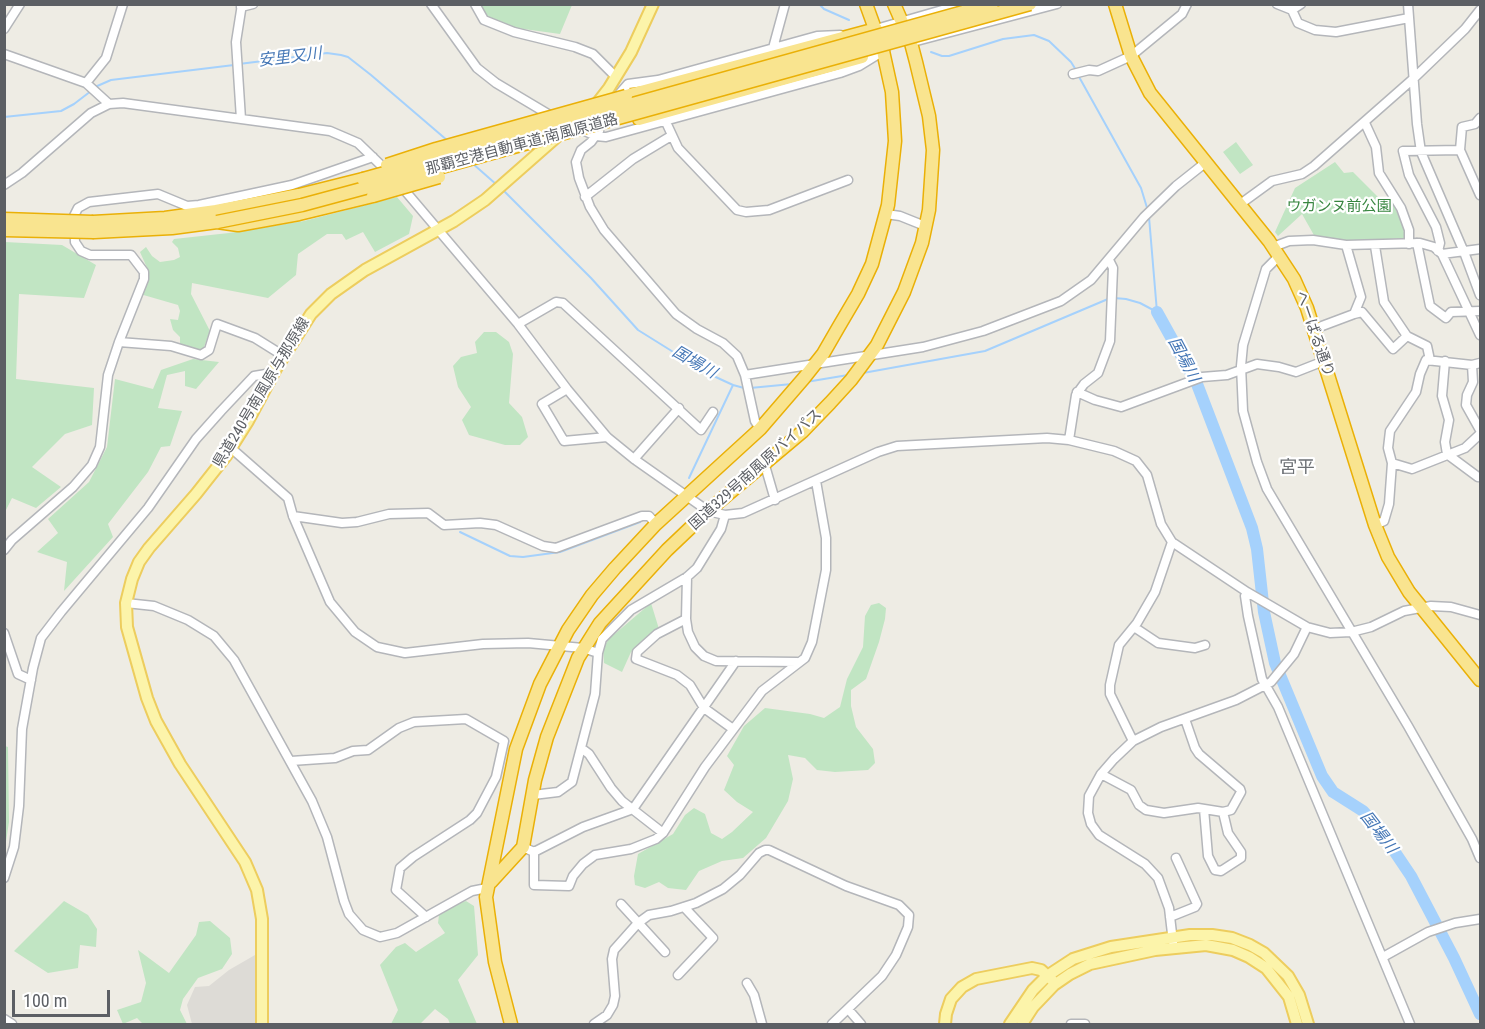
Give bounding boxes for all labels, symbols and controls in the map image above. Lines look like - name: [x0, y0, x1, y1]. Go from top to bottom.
- water label: 安里又川: [257, 45, 323, 71]
- street label: 那覇空港自動車道;南風原道路: [424, 111, 620, 179]
- park label: ウガンヌ前公園: [1287, 198, 1391, 216]
- street label: へーばる通り: [1291, 289, 1337, 379]
- street label: 県道240号南風原与那原線: [210, 315, 314, 471]
- water label: 国場川: [1163, 334, 1203, 386]
- water label: 国場川: [668, 343, 720, 383]
- street label: 国道329号南風原バイパス: [686, 406, 826, 534]
- district label: 宮平: [1279, 457, 1315, 479]
- water label: 国場川: [1356, 808, 1400, 858]
- scale bar: [15, 978, 112, 1016]
- text: 100 m: [23, 990, 67, 1011]

